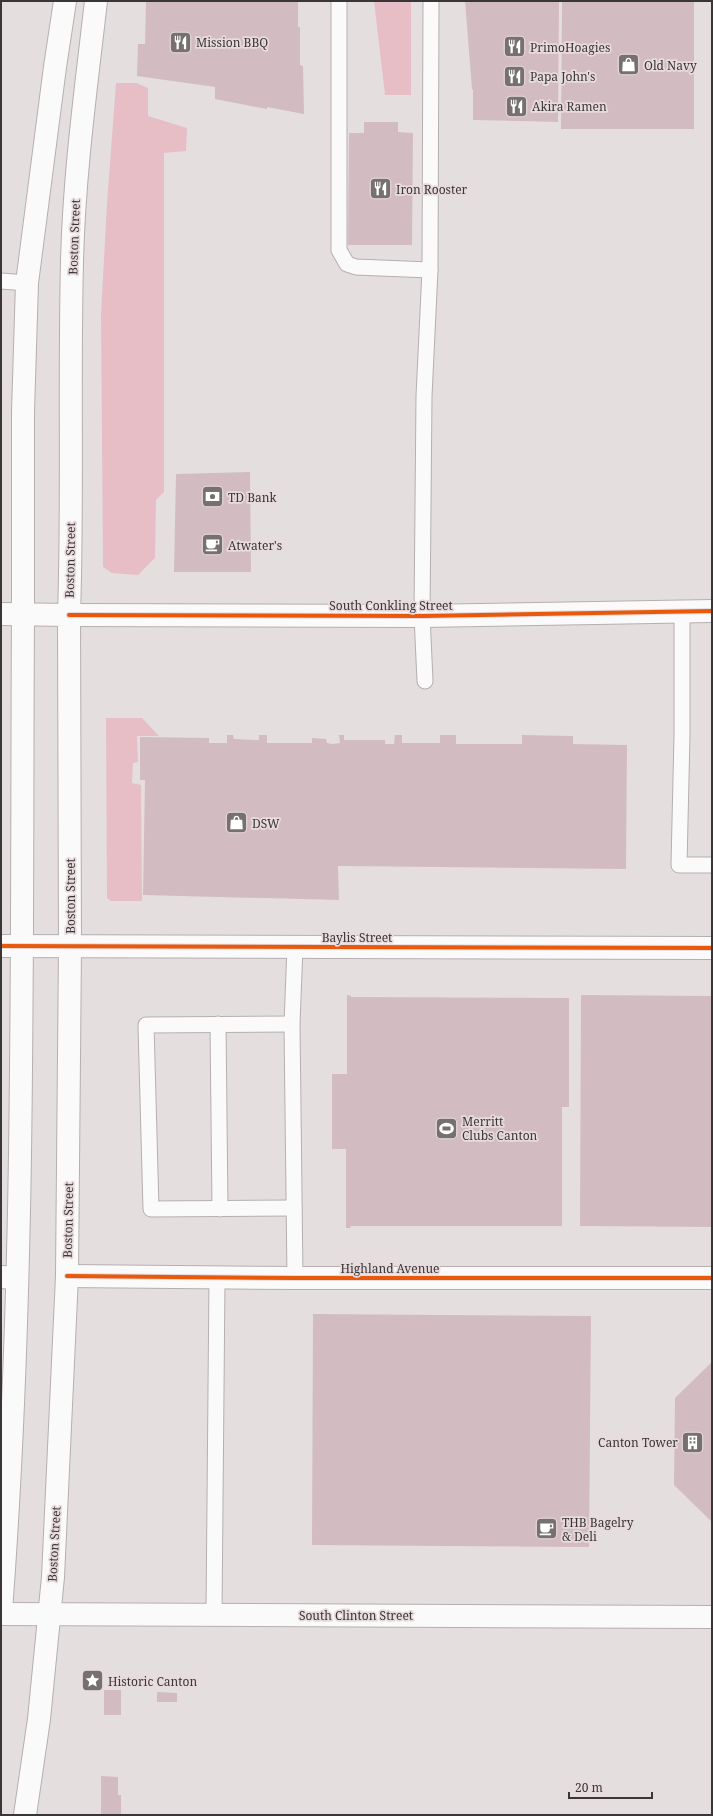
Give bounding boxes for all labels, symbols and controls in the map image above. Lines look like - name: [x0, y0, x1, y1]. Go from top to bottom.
- restaurant icon: Mission BBQ: [168, 29, 194, 55]
- place label: Mission BBQ: [196, 34, 268, 51]
- restaurant icon: PrimoHoagies: [501, 34, 527, 60]
- place label: PrimoHoagies: [530, 39, 610, 56]
- shop icon: Old Navy: [615, 52, 641, 78]
- place label: Old Navy: [644, 57, 697, 74]
- restaurant icon: Papa John's: [502, 63, 528, 89]
- place label: Papa John's: [530, 68, 595, 85]
- restaurant icon: Akira Ramen: [503, 93, 529, 119]
- place label: Akira Ramen: [532, 98, 607, 115]
- restaurant icon: Iron Rooster: [368, 176, 394, 202]
- place label: Iron Rooster: [396, 181, 468, 198]
- street label: Boston Street: [64, 199, 84, 275]
- bank icon: TD Bank: [200, 484, 226, 510]
- place label: TD Bank: [228, 489, 278, 506]
- street label: Boston Street: [61, 522, 79, 598]
- cafe icon: Atwater's: [200, 532, 226, 558]
- place label: Atwater's: [228, 537, 282, 554]
- street label: South Conkling Street: [329, 597, 453, 614]
- shop icon: DSW: [224, 810, 250, 836]
- place label: DSW: [252, 815, 280, 832]
- street label: Boston Street: [62, 858, 79, 934]
- street label: Baylis Street: [322, 929, 392, 946]
- place label: Merritt Clubs Canton: [462, 1113, 538, 1144]
- sports icon: Merritt Clubs Canton: [434, 1115, 460, 1141]
- street label: Boston Street: [59, 1182, 77, 1258]
- street label: Highland Avenue: [340, 1260, 440, 1277]
- building icon: Canton Tower: [680, 1429, 706, 1455]
- place label: Canton Tower: [598, 1434, 678, 1451]
- street label: Boston Street: [44, 1506, 64, 1582]
- place label: THB Bagelry & Deli: [562, 1514, 634, 1545]
- cafe icon: THB Bagelry & Deli: [533, 1516, 559, 1542]
- street label: South Clinton Street: [299, 1607, 413, 1624]
- place icon: Historic Canton: [80, 1668, 106, 1694]
- place label: Historic Canton: [108, 1673, 197, 1690]
- scale bar: [569, 1774, 652, 1800]
- text: 20 m: [575, 1779, 603, 1796]

